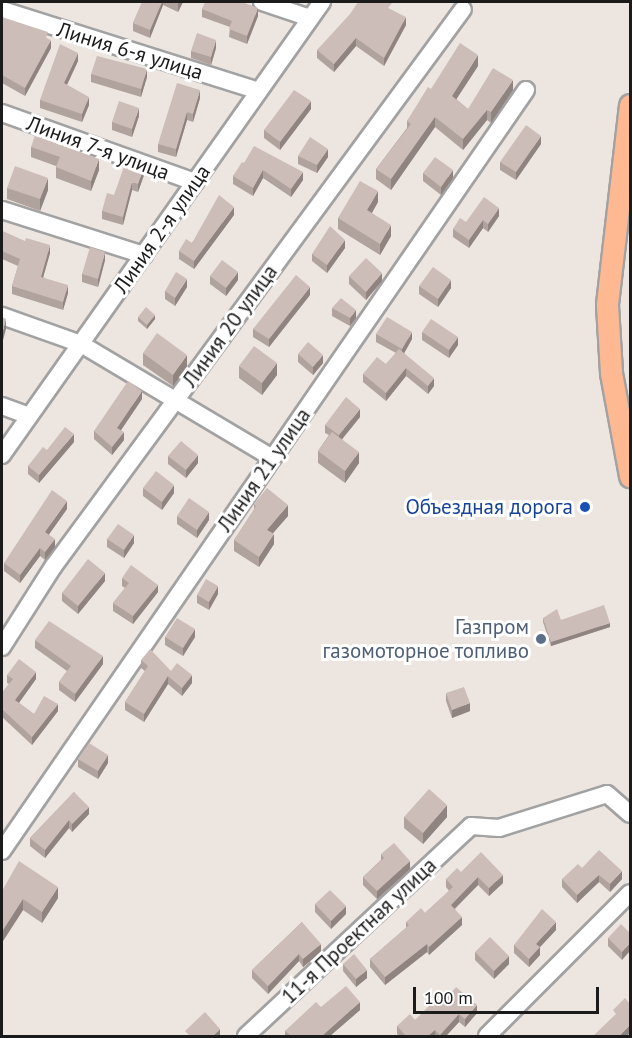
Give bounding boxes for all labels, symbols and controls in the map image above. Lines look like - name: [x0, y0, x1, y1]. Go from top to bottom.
- street label: Линия 6-я улица: [54, 17, 206, 85]
- street label: Линия 7-я улица: [23, 111, 173, 185]
- street label: Линия 2-я улица: [108, 160, 216, 298]
- street label: Линия 20 улица: [177, 260, 283, 392]
- street label: Линия 21 улица: [212, 403, 316, 537]
- place label: Объездная дорога: [405, 494, 573, 520]
- marker: Объездная дорога: [578, 500, 592, 514]
- place label: Газпром газомоторное топливо: [322, 614, 529, 664]
- marker: Газпром газомоторное топливо: [534, 632, 548, 646]
- street label: 11-я Проектная улица: [276, 853, 442, 1009]
- scale bar: [416, 975, 602, 1013]
- text: 100 m: [424, 986, 473, 1009]

